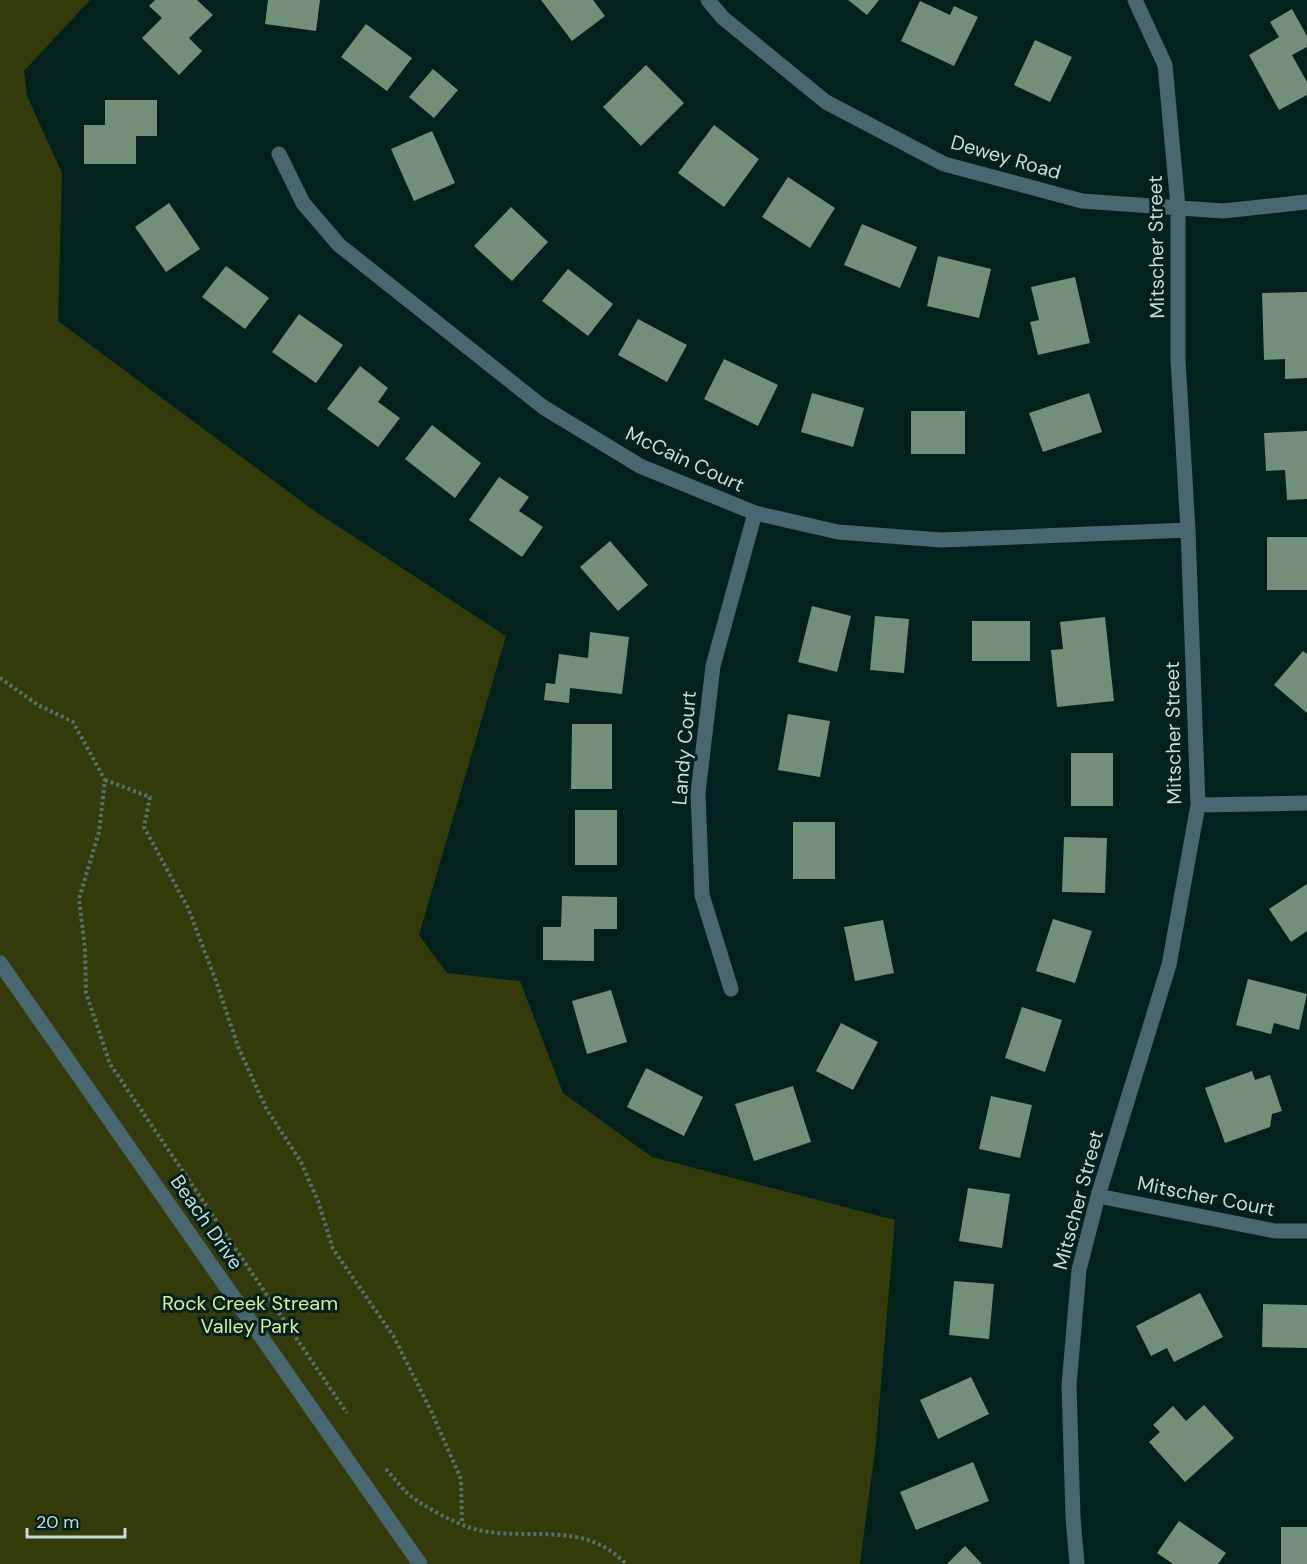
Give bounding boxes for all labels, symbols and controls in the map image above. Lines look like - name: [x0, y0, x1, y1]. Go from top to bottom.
- street label: Dewey Road: [948, 129, 1064, 185]
- street label: Mitscher Street: [1142, 175, 1170, 319]
- street label: McCain Court: [622, 420, 749, 498]
- street label: Mitscher Street: [1159, 661, 1187, 805]
- street label: Landy Court: [666, 690, 702, 806]
- street label: Mitscher Street: [1047, 1127, 1109, 1273]
- street label: Beach Drive: [165, 1170, 249, 1274]
- street label: Mitscher Court: [1135, 1170, 1277, 1222]
- park label: Rock Creek Stream Valley Park: [162, 1290, 338, 1339]
- scale bar: [27, 1501, 124, 1539]
- text: 20 m: [36, 1510, 79, 1534]

